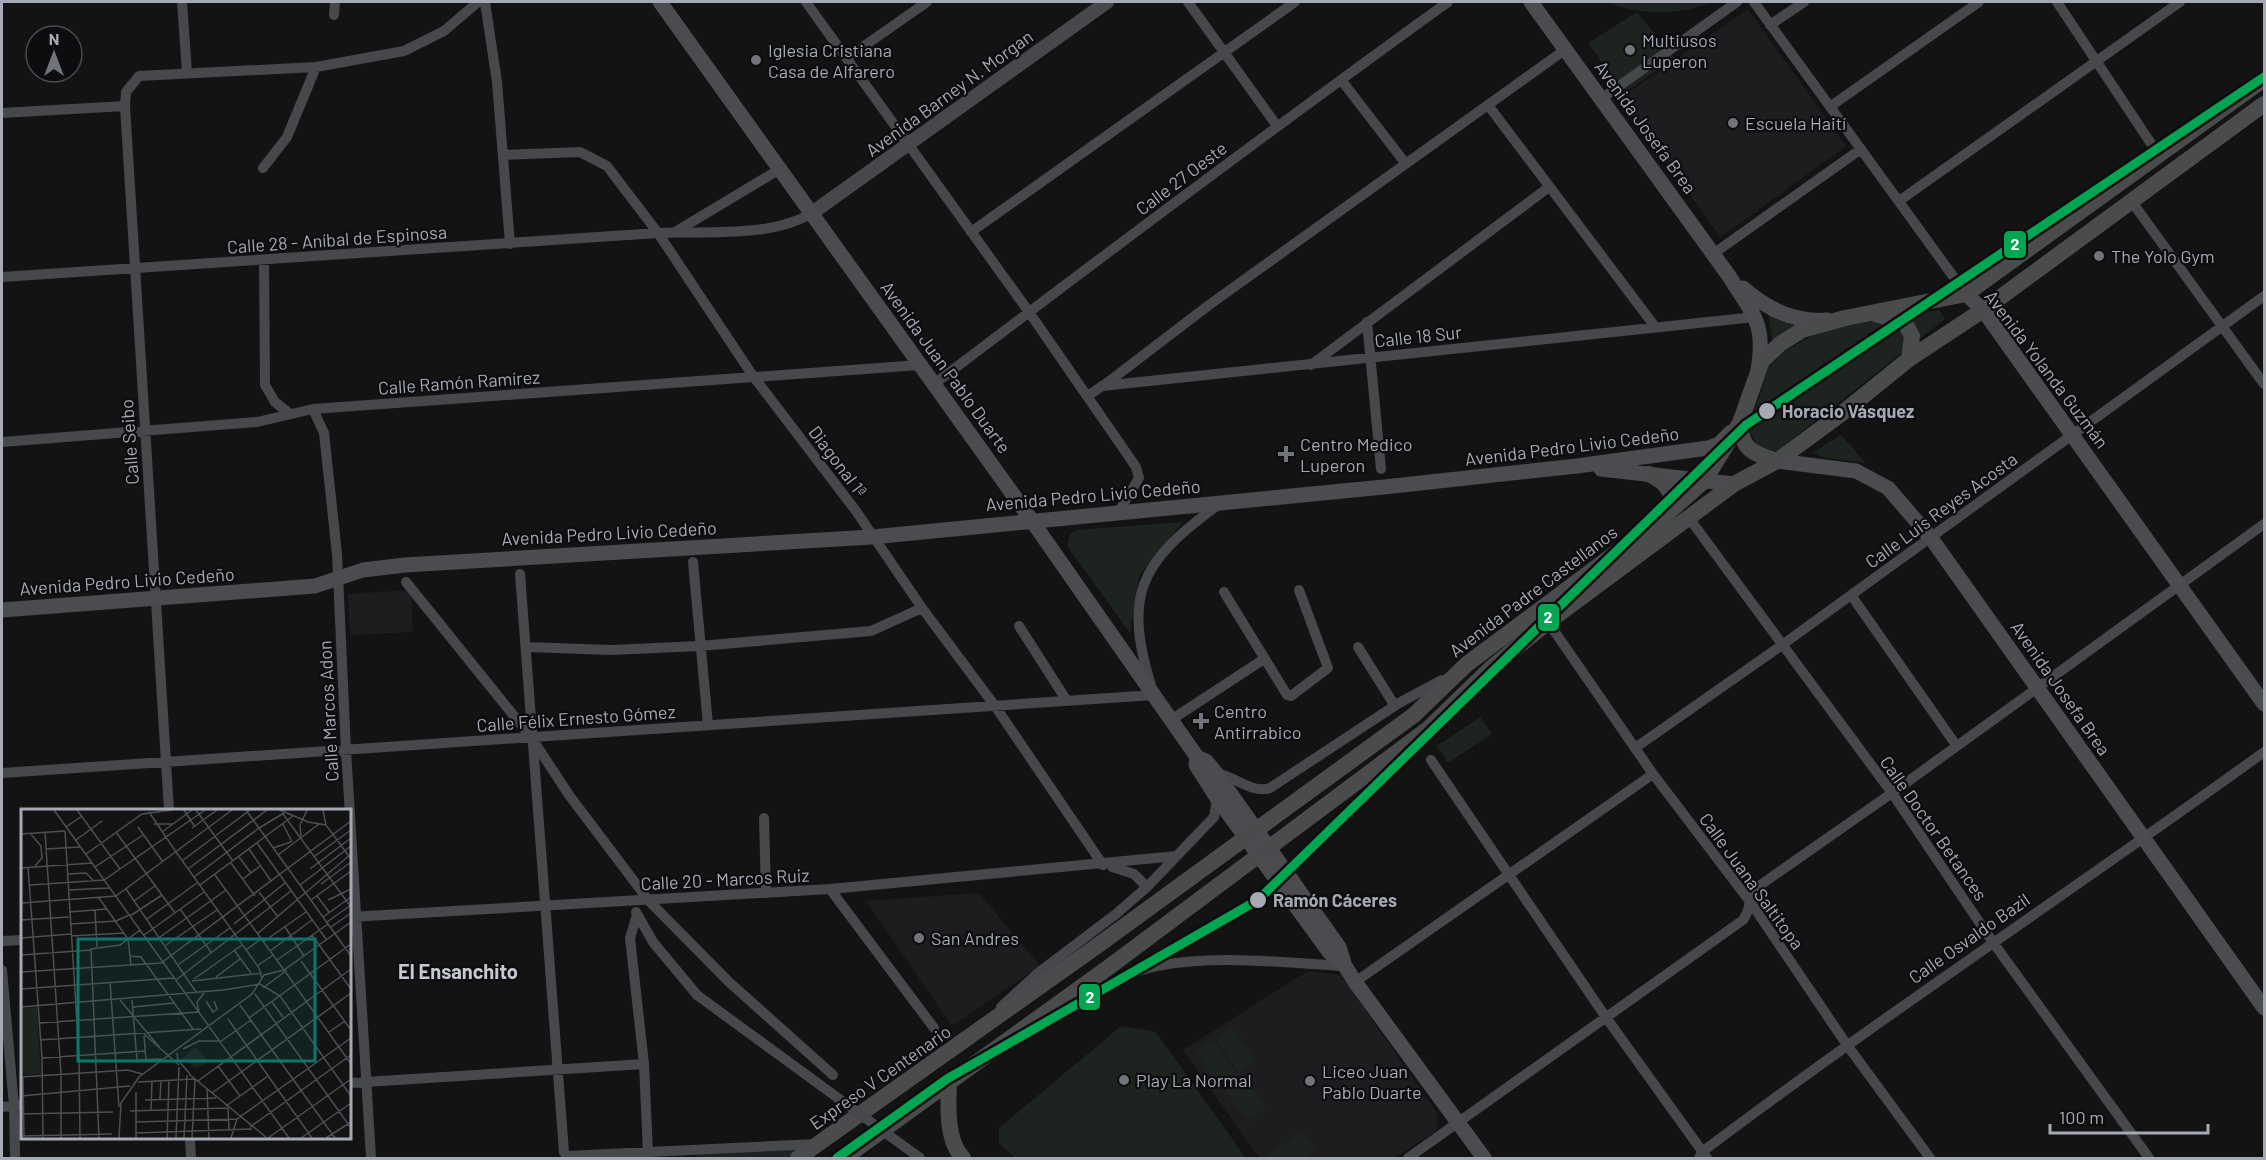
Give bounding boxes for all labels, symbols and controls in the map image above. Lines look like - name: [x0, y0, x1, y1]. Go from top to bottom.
- north arrow: [24, 24, 84, 84]
- street label: Avenida Barney N. Morgan: [861, 25, 1037, 161]
- text: N: [49, 29, 59, 48]
- place label: Multiusos Luperon: [1642, 29, 1717, 72]
- place label: Iglesia Cristiana Casa de Alfarero: [768, 39, 895, 82]
- marker: Multiusos Luperon: [1623, 43, 1637, 57]
- marker: Iglesia Cristiana Casa de Alfarero: [749, 53, 763, 67]
- street label: Avenida Josefa Brea: [1590, 56, 1702, 198]
- place label: Escuela Haití: [1745, 112, 1846, 134]
- marker: Escuela Haití: [1726, 116, 1740, 130]
- street label: Calle 27 Oeste: [1131, 137, 1231, 219]
- street label: Calle 28 - Aníbal de Espinosa: [226, 220, 448, 258]
- line badge: 2: [2003, 230, 2027, 259]
- text: 2: [2011, 234, 2020, 253]
- place label: The Yolo Gym: [2111, 245, 2215, 267]
- marker: The Yolo Gym: [2092, 249, 2106, 263]
- street label: Avenida Juan Pablo Duarte: [876, 277, 1016, 457]
- street label: Avenida Yolanda Guzmán: [1980, 286, 2114, 452]
- street label: Calle 18 Sur: [1373, 320, 1463, 352]
- street label: Calle Ramón Ramírez: [377, 365, 541, 399]
- street label: Calle Seibo: [115, 398, 143, 486]
- place label: Horacio Vásquez: [1782, 400, 1914, 422]
- marker: Horacio Vásquez: [1757, 401, 1777, 421]
- street label: Diagonal 1ª: [804, 421, 872, 501]
- street label: Avenida Pedro Livio Cedeño: [1464, 422, 1680, 470]
- place label: Centro Medico Luperon: [1300, 433, 1413, 476]
- marker: Centro Medico Luperon: [1277, 445, 1295, 463]
- street label: Calle Luis Reyes Acosta: [1861, 447, 2021, 573]
- street label: Avenida Pedro Livio Cedeño: [985, 475, 1201, 515]
- street label: Avenida Pedro Livio Cedeño: [501, 516, 717, 550]
- street label: Avenida Padre Castellanos: [1445, 521, 1621, 661]
- street label: Avenida Pedro Livio Cedeño: [19, 563, 235, 599]
- line badge: 2: [1537, 603, 1560, 632]
- text: 2: [1544, 607, 1553, 626]
- street label: Avenida Josefa Brea: [2006, 617, 2116, 759]
- street label: Calle Marcos Adon: [313, 640, 343, 782]
- street label: Calle Félix Ernesto Gómez: [476, 700, 676, 736]
- place label: Centro Antirrabico: [1214, 700, 1302, 743]
- marker: Centro Antirrabico: [1192, 712, 1210, 730]
- street label: Calle Doctor Betances: [1876, 751, 1992, 905]
- street label: Calle Juana Saltitopa: [1695, 808, 1809, 954]
- inset map: [21, 809, 351, 1139]
- street label: Calle 20 - Marcos Ruiz: [640, 864, 810, 894]
- street label: Calle Osvaldo Bazil: [1904, 888, 2034, 988]
- place label: Ramón Cáceres: [1273, 889, 1397, 911]
- marker: Ramón Cáceres: [1248, 890, 1268, 910]
- place label: San Andres: [931, 927, 1019, 949]
- marker: San Andres: [912, 931, 926, 945]
- district label: El Ensanchito: [398, 959, 518, 983]
- line badge: 2: [1078, 983, 1101, 1011]
- text: 2: [1086, 987, 1095, 1006]
- street label: Expreso V Centenario: [805, 1020, 955, 1134]
- place label: Liceo Juan Pablo Duarte: [1322, 1060, 1422, 1103]
- place label: Play La Normal: [1136, 1069, 1252, 1091]
- marker: Play La Normal: [1117, 1073, 1131, 1087]
- marker: Liceo Juan Pablo Duarte: [1303, 1074, 1317, 1088]
- scale bar: [2050, 1097, 2208, 1135]
- text: 100 m: [2059, 1106, 2104, 1128]

